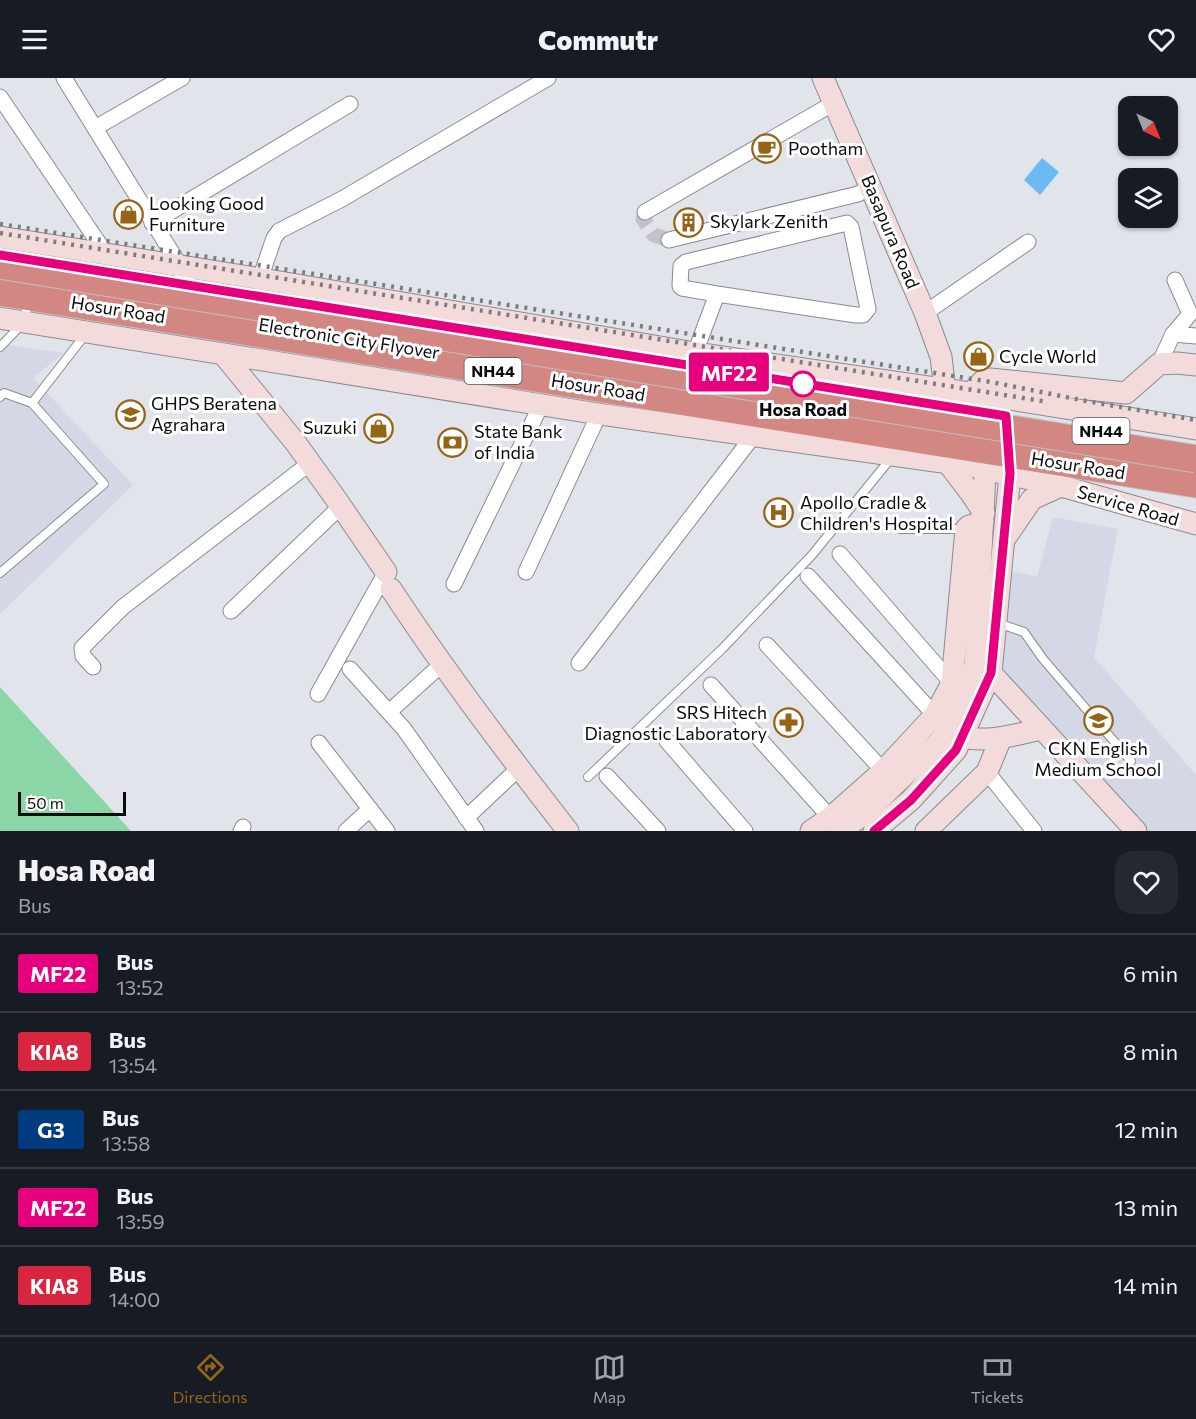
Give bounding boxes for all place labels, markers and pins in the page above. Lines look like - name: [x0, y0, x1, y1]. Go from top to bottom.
- cafe icon: Pootham: [751, 133, 783, 165]
- place label: Pootham: [788, 137, 863, 159]
- place label: Looking Good Furniture: [149, 192, 264, 235]
- shop icon: Looking Good Furniture: [112, 198, 144, 230]
- building icon: Skylark Zenith: [673, 206, 705, 238]
- place label: Skylark Zenith: [710, 210, 828, 232]
- shop icon: Cycle World: [962, 341, 994, 373]
- place label: Cycle World: [999, 345, 1096, 367]
- marker: Hosa Road: [790, 371, 816, 397]
- place label: GHPS Beratena Agrahara: [151, 392, 277, 435]
- school or university icon: GHPS Beratena Agrahara: [114, 398, 146, 430]
- place label: Hosa Road: [759, 398, 847, 420]
- shop icon: Suzuki: [362, 412, 394, 444]
- place label: Suzuki: [303, 416, 357, 438]
- place label: State Bank of India: [474, 420, 563, 463]
- bank icon: State Bank of India: [437, 426, 469, 458]
- place label: Apollo Cradle & Children's Hospital: [800, 491, 953, 534]
- hospital icon: Apollo Cradle & Children's Hospital: [763, 497, 795, 529]
- place label: SRS Hitech Diagnostic Laboratory: [585, 701, 767, 744]
- school or university icon: CKN English Medium School: [1082, 704, 1114, 736]
- pharmacy icon: SRS Hitech Diagnostic Laboratory: [772, 707, 804, 739]
- place label: CKN English Medium School: [1035, 737, 1161, 780]

